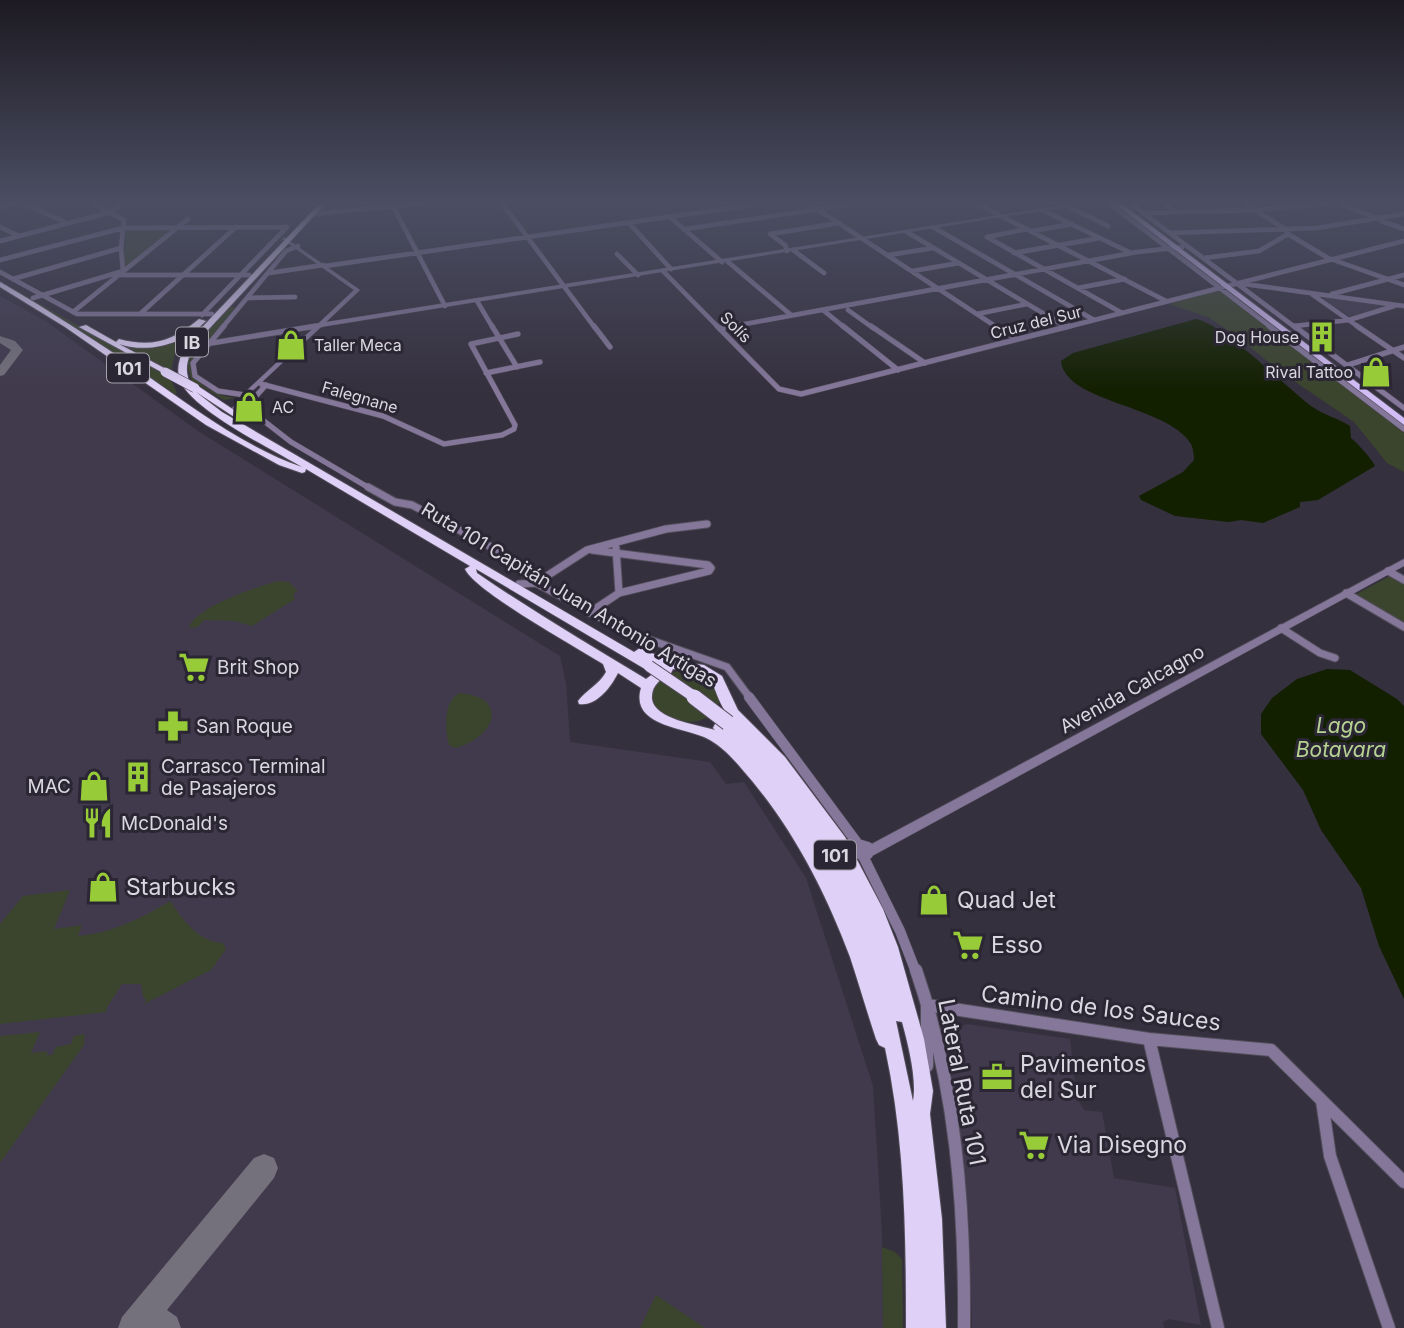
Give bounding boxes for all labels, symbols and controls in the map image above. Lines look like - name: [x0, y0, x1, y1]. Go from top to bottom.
- street label: Cruz del Sur: [988, 301, 1084, 343]
- street label: Solís: [716, 307, 756, 347]
- building icon: Dog House: [1305, 320, 1339, 354]
- place label: Dog House: [1215, 327, 1299, 347]
- road number: IB: [176, 328, 208, 356]
- shop icon: Taller Meca: [274, 328, 308, 362]
- place label: Taller Meca: [314, 335, 402, 355]
- road number: 101: [107, 354, 149, 382]
- shop icon: Rival Tattoo: [1359, 355, 1393, 389]
- place label: Rival Tattoo: [1265, 362, 1353, 382]
- street label: Falegnane: [320, 377, 400, 417]
- shop icon: AC: [232, 390, 266, 424]
- place label: AC: [272, 397, 294, 417]
- street label: Ruta 101 Capitán Juan Antonio Artigas: [417, 498, 721, 692]
- street label: Avenida Calcagno: [1056, 640, 1208, 738]
- supermarket icon: Brit Shop: [177, 650, 211, 684]
- place label: Brit Shop: [217, 656, 300, 679]
- pharmacy icon: San Roque: [156, 709, 190, 743]
- water label: Lago Botavara: [1296, 713, 1386, 762]
- place label: San Roque: [196, 715, 293, 738]
- place label: Carrasco Terminal de Pasajeros: [161, 755, 326, 800]
- building icon: Carrasco Terminal de Pasajeros: [121, 760, 155, 794]
- shop icon: MAC: [77, 769, 111, 803]
- place label: MAC: [27, 775, 71, 798]
- restaurant icon: McDonald's: [81, 806, 115, 840]
- place label: McDonald's: [121, 812, 228, 835]
- road number: 101: [814, 840, 856, 870]
- shop icon: Starbucks: [86, 870, 120, 904]
- place label: Starbucks: [126, 873, 236, 901]
- shop icon: Quad Jet: [917, 883, 951, 917]
- place label: Quad Jet: [957, 886, 1056, 914]
- supermarket icon: Esso: [951, 928, 985, 962]
- place label: Esso: [991, 931, 1043, 959]
- street label: Camino de los Sauces: [980, 979, 1222, 1037]
- street label: Lateral Ruta 101: [932, 996, 992, 1168]
- place label: Pavimentos del Sur: [1020, 1050, 1146, 1104]
- office icon: Pavimentos del Sur: [980, 1060, 1014, 1094]
- supermarket icon: Via Disegno: [1017, 1128, 1051, 1162]
- place label: Via Disegno: [1057, 1131, 1187, 1159]

